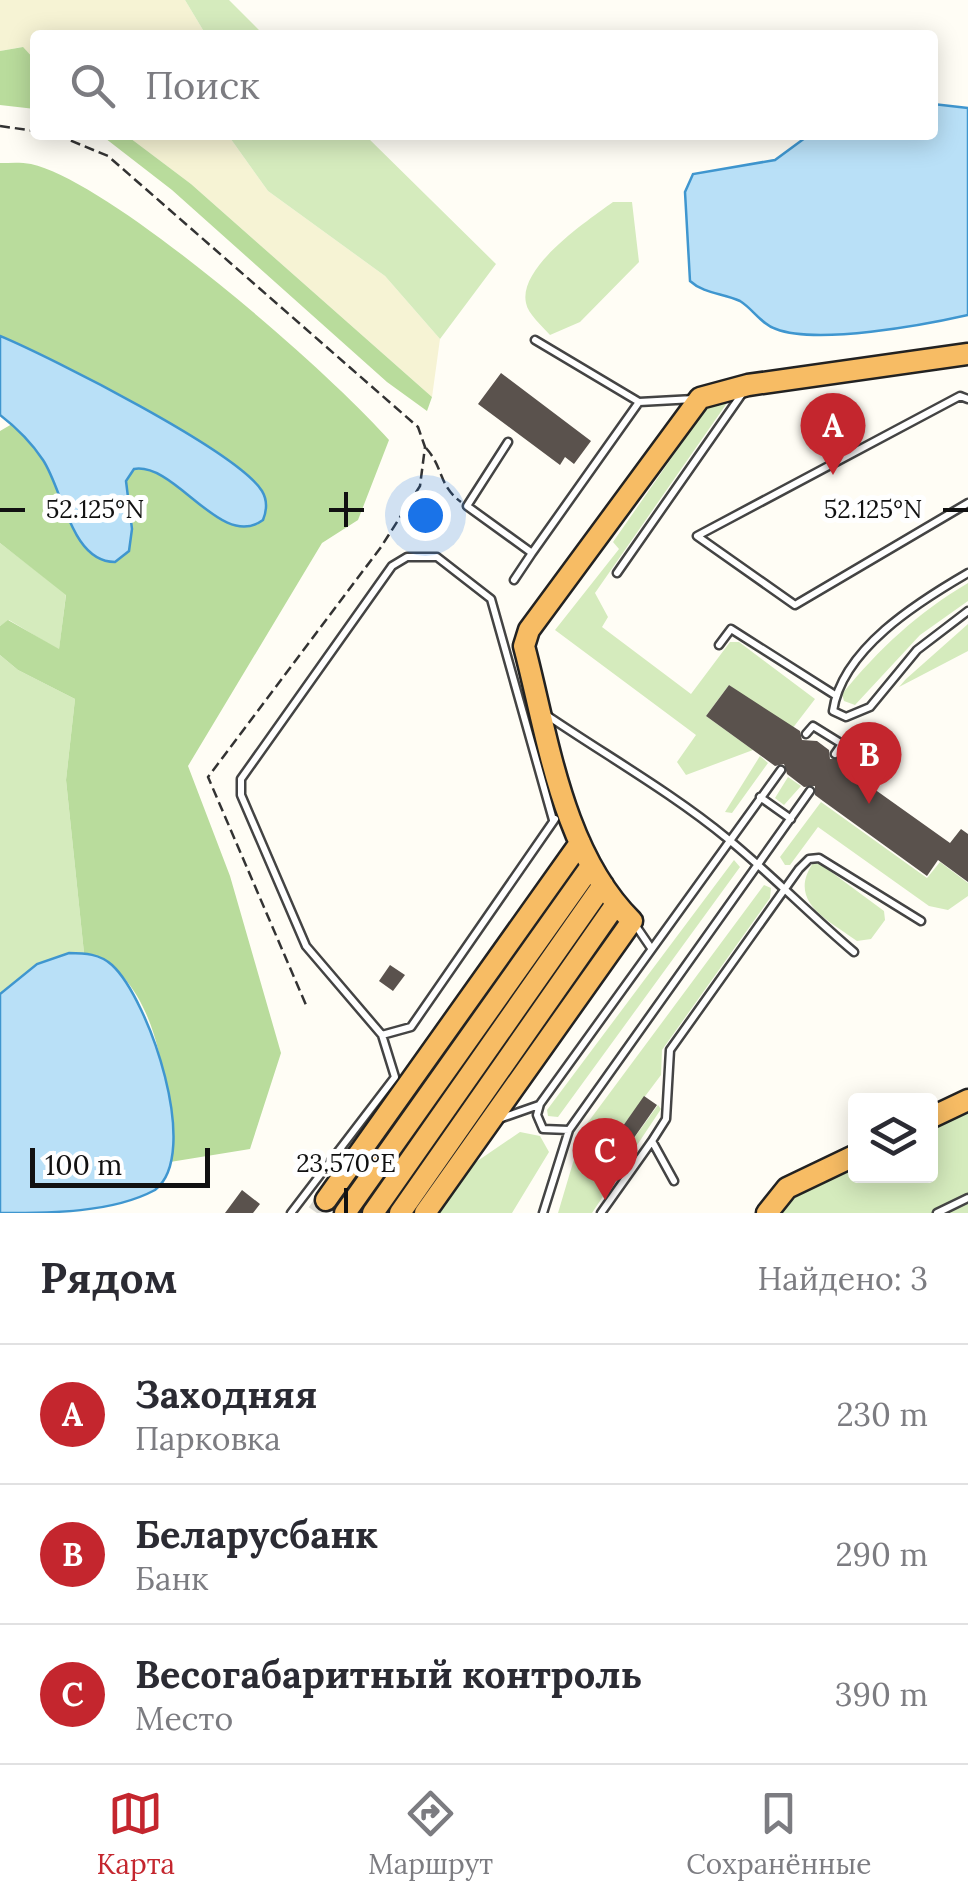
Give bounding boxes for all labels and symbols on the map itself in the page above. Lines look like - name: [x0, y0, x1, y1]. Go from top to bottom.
- pin: A: [800, 392, 866, 475]
- your location: [400, 490, 451, 541]
- text: 52.125°N: [46, 493, 144, 525]
- text: 52.125°N: [824, 493, 922, 525]
- pin: B: [836, 722, 902, 804]
- pin: C: [572, 1118, 638, 1200]
- scale bar: [30, 1143, 210, 1188]
- text: 23.570°E: [296, 1147, 396, 1179]

